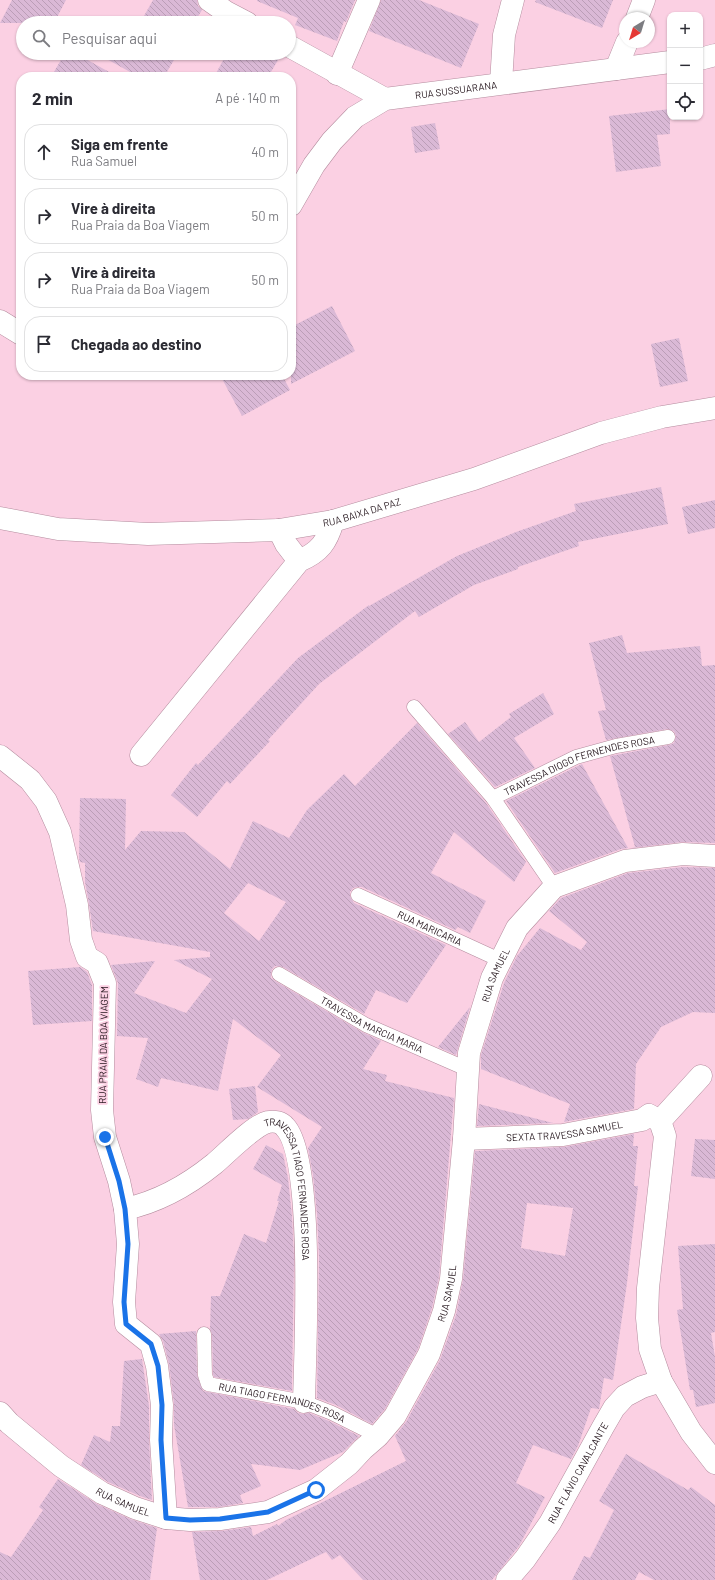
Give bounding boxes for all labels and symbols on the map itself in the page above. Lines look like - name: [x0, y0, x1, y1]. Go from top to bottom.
- north arrow: [619, 12, 655, 48]
- street label: RUA SUSSUARANA: [414, 79, 498, 101]
- street label: RUA BAIXA DA PAZ: [322, 495, 402, 529]
- street label: TRAVESSA DIOGO FERNENDES ROSA: [502, 733, 656, 798]
- street label: RUA MARICARIA: [396, 908, 464, 948]
- street label: RUA SAMUEL: [479, 946, 512, 1004]
- street label: RUA PRAIA DA BOA VIAGEM: [96, 986, 110, 1104]
- street label: TRAVESSA MARCIA MARIA: [318, 994, 425, 1055]
- street label: TRAVESSA TIAGO FERNANDES ROSA: [262, 1116, 312, 1261]
- street label: SEXTA TRAVESSA SAMUEL: [506, 1118, 624, 1143]
- route end: [96, 1128, 114, 1146]
- street label: RUA SAMUEL: [435, 1264, 458, 1323]
- street label: RUA TIAGO FERNANDES ROSA: [218, 1380, 347, 1425]
- street label: RUA FLÁVIO CAVALCANTE: [545, 1420, 611, 1525]
- route start: [307, 1481, 325, 1499]
- street label: RUA SAMUEL: [94, 1485, 152, 1519]

